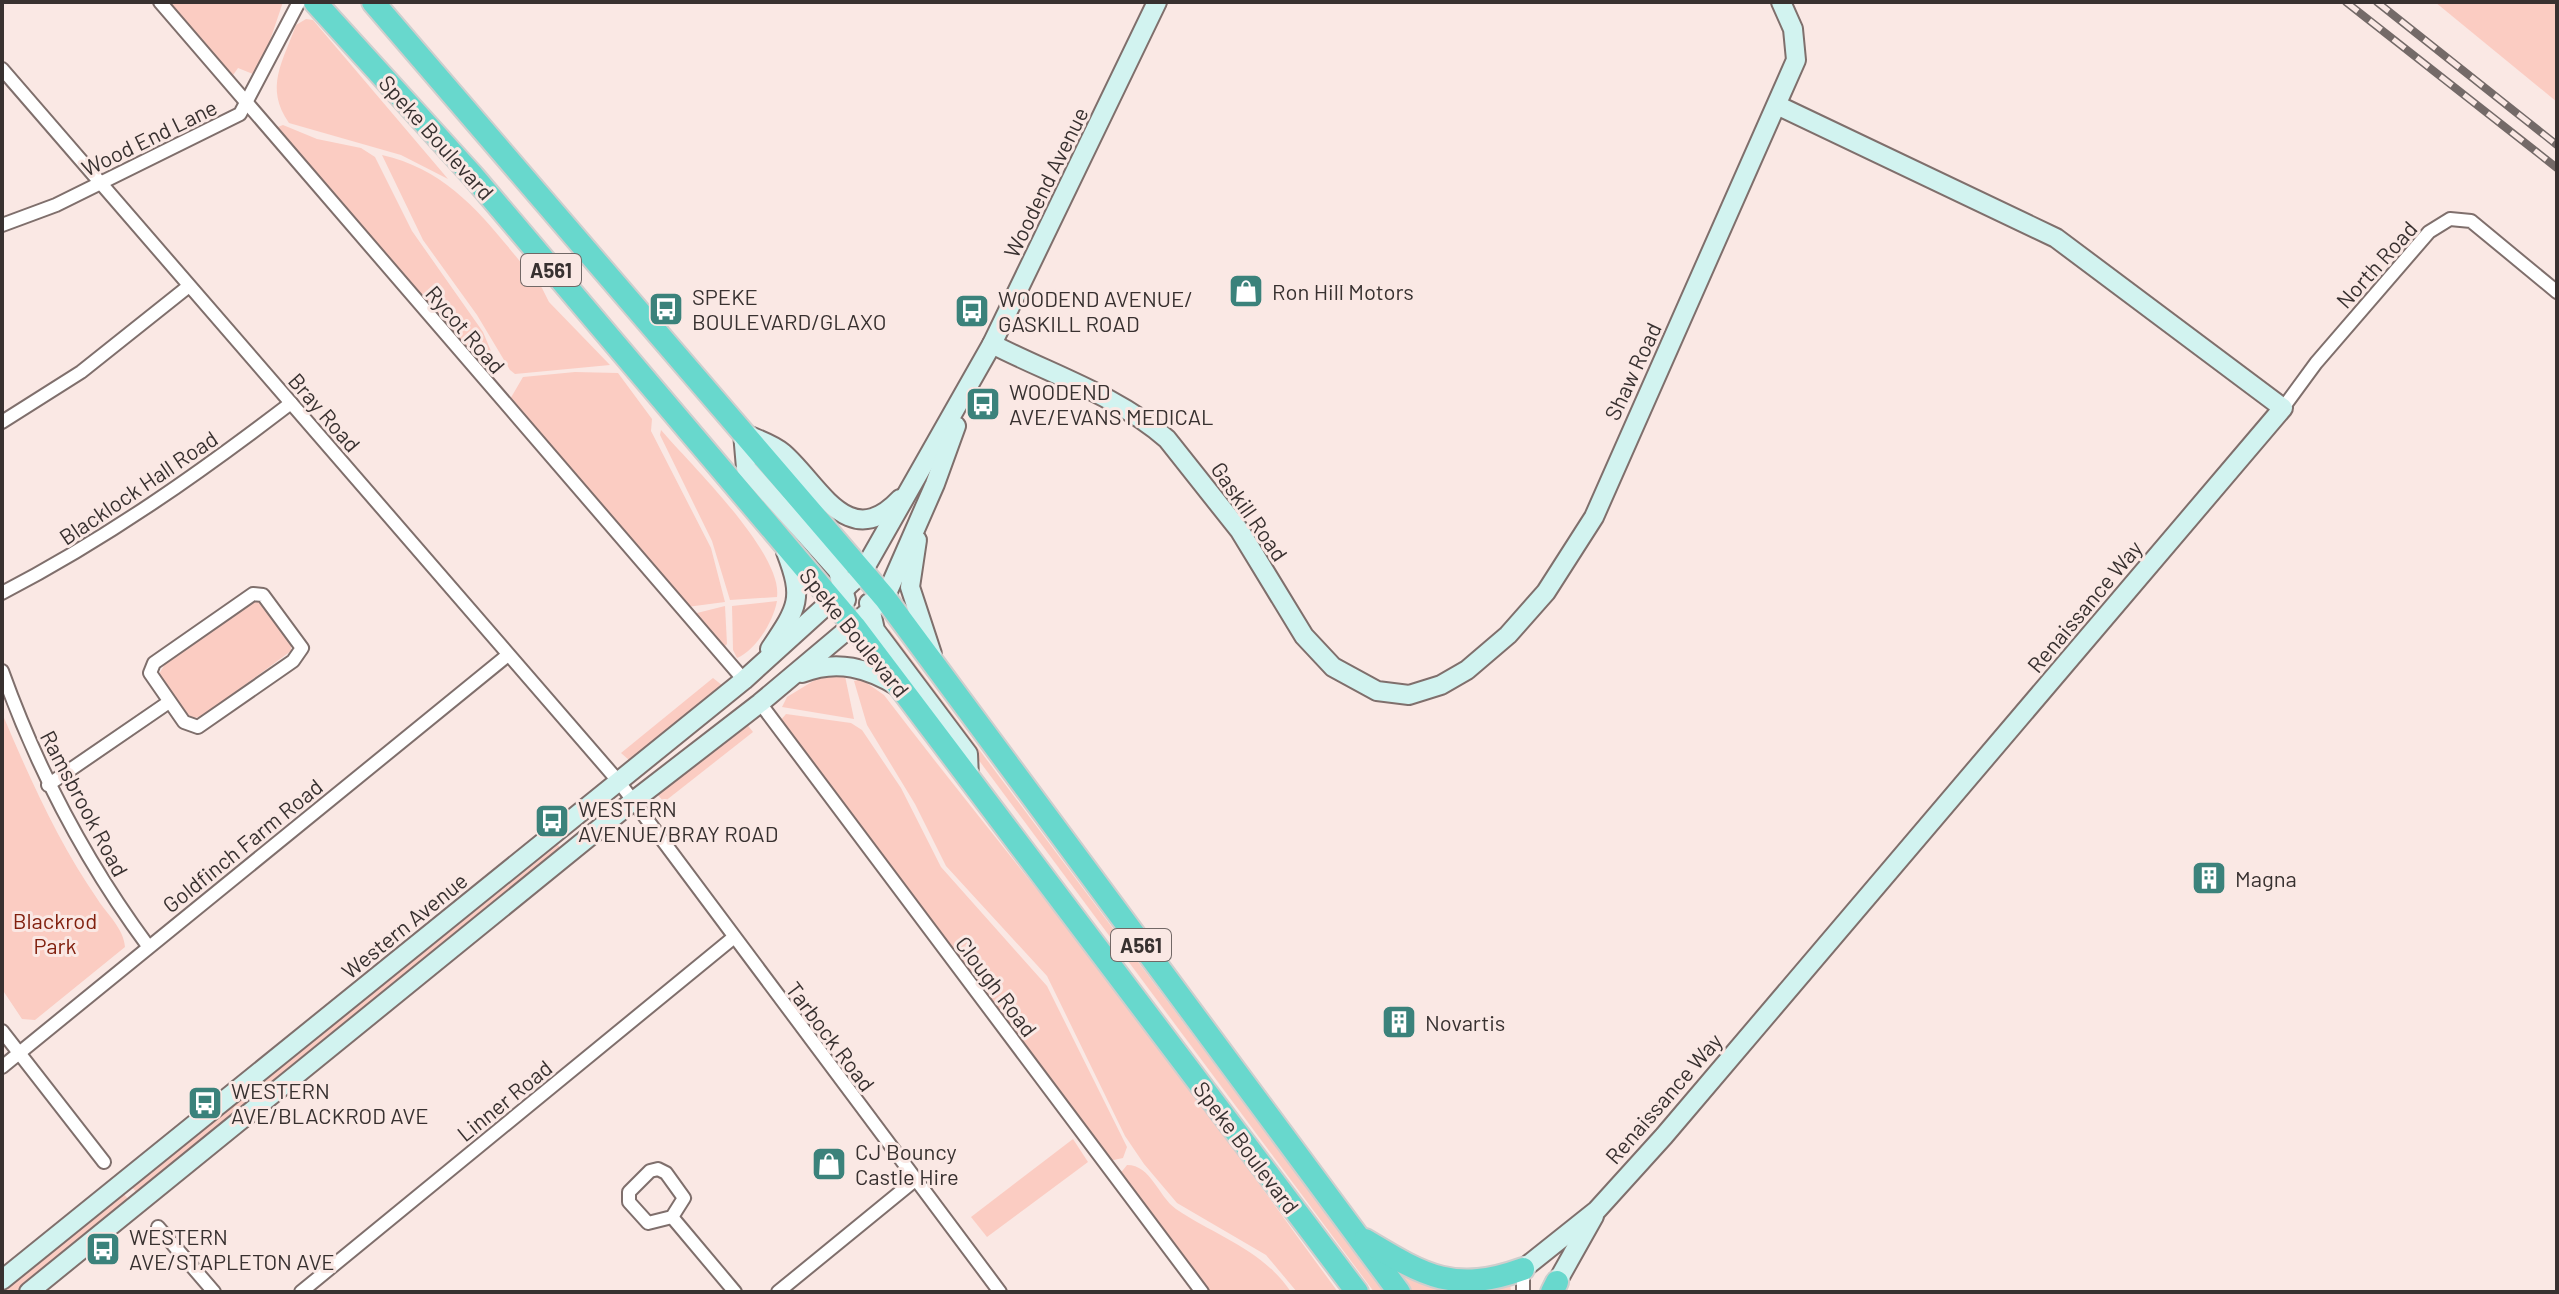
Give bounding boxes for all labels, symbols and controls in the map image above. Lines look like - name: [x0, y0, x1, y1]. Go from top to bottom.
- street label: Speke Boulevard: [374, 69, 500, 205]
- street label: Wood End Lane: [77, 93, 221, 181]
- street label: Woodend Avenue: [997, 103, 1093, 261]
- street label: North Road: [2330, 215, 2422, 313]
- road number: A561: [521, 254, 581, 286]
- shop icon: Ron Hill Motors: [1227, 272, 1265, 310]
- place label: Ron Hill Motors: [1272, 278, 1414, 304]
- street label: Rycot Road: [421, 280, 511, 378]
- place label: SPEKE BOULEVARD/GLAXO: [692, 283, 886, 334]
- place label: WOODEND AVENUE/ GASKILL ROAD: [998, 285, 1193, 336]
- bus stop icon: SPEKE BOULEVARD/GLAXO: [647, 290, 685, 328]
- bus stop icon: WOODEND AVENUE/ GASKILL ROAD: [953, 292, 991, 330]
- street label: Shaw Road: [1598, 318, 1666, 424]
- street label: Bray Road: [284, 367, 366, 457]
- place label: WOODEND AVE/EVANS MEDICAL: [1009, 378, 1214, 429]
- bus stop icon: WOODEND AVE/EVANS MEDICAL: [964, 385, 1002, 423]
- street label: Blacklock Hall Road: [54, 424, 222, 550]
- street label: Gaskill Road: [1206, 456, 1294, 566]
- street label: Renaissance Way: [2021, 535, 2147, 677]
- street label: Speke Boulevard: [795, 562, 915, 702]
- street label: Ramsbrook Road: [36, 726, 134, 880]
- street label: Goldfinch Farm Road: [157, 773, 327, 917]
- place label: WESTERN AVENUE/BRAY ROAD: [578, 795, 778, 846]
- bus stop icon: WESTERN AVENUE/BRAY ROAD: [533, 802, 571, 840]
- building icon: Magna: [2190, 859, 2228, 897]
- place label: Magna: [2235, 865, 2297, 891]
- street label: Western Avenue: [336, 866, 472, 984]
- park label: Blackrod Park: [13, 907, 97, 958]
- road number: A561: [1111, 929, 1171, 961]
- street label: Clough Road: [951, 931, 1043, 1041]
- street label: Tarbock Road: [781, 976, 881, 1096]
- building icon: Novartis: [1380, 1003, 1418, 1041]
- place label: Novartis: [1425, 1009, 1505, 1035]
- street label: Renaissance Way: [1599, 1027, 1727, 1169]
- street label: Linner Road: [451, 1054, 557, 1146]
- street label: Speke Boulevard: [1189, 1076, 1305, 1218]
- place label: WESTERN AVE/BLACKROD AVE: [231, 1077, 429, 1128]
- bus stop icon: WESTERN AVE/BLACKROD AVE: [186, 1084, 224, 1122]
- place label: CJ Bouncy Castle Hire: [855, 1138, 959, 1189]
- shop icon: CJ Bouncy Castle Hire: [810, 1145, 848, 1183]
- place label: WESTERN AVE/STAPLETON AVE: [129, 1223, 335, 1274]
- bus stop icon: WESTERN AVE/STAPLETON AVE: [84, 1230, 122, 1268]

